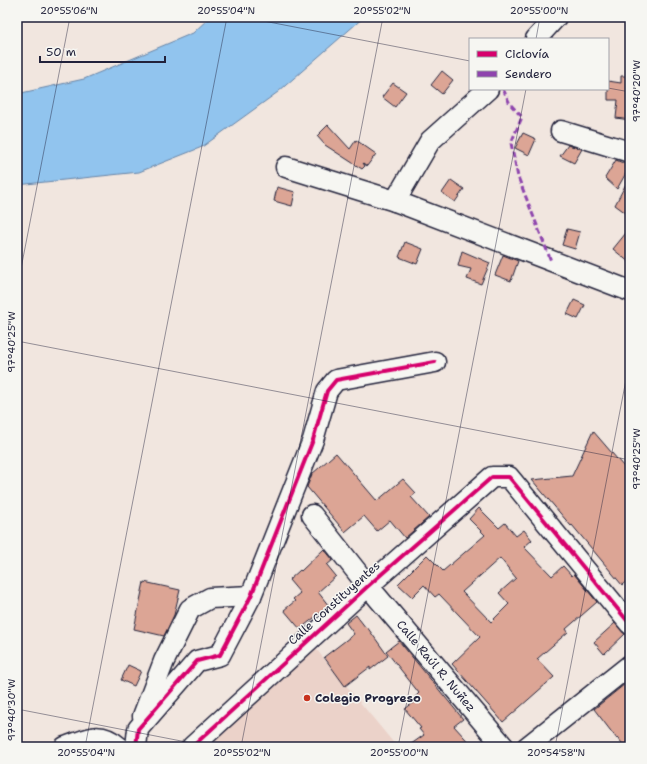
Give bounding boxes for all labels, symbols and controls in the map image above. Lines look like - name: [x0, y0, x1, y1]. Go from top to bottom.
- text: 20°55'06"N: [40, 4, 98, 17]
- text: 20°55'04"N: [197, 4, 255, 17]
- text: 20°55'02"N: [353, 4, 411, 17]
- text: 20°55'00"N: [510, 4, 568, 17]
- scale bar: [40, 38, 165, 64]
- legend: [469, 38, 609, 90]
- text: 50 m: [46, 44, 76, 60]
- text: Ciclovía: [505, 46, 549, 62]
- text: 97°40'20"W: [630, 59, 643, 122]
- text: Sendero: [505, 66, 552, 82]
- text: 97°40'25"W: [5, 311, 18, 373]
- text: 97°40'25"W: [630, 428, 643, 490]
- street label: Calle Constituyentes: [285, 557, 383, 649]
- street label: Calle Raúl R. Nuñez: [393, 617, 479, 715]
- text: 97°40'30"W: [5, 678, 18, 741]
- place label: Colegio Progreso: [315, 690, 421, 706]
- marker: Colegio Progreso: [302, 693, 312, 703]
- text: 20°55'04"N: [57, 746, 115, 759]
- text: 20°55'02"N: [213, 746, 271, 759]
- text: 20°55'00"N: [370, 746, 428, 759]
- text: 20°54'58"N: [527, 746, 585, 759]

